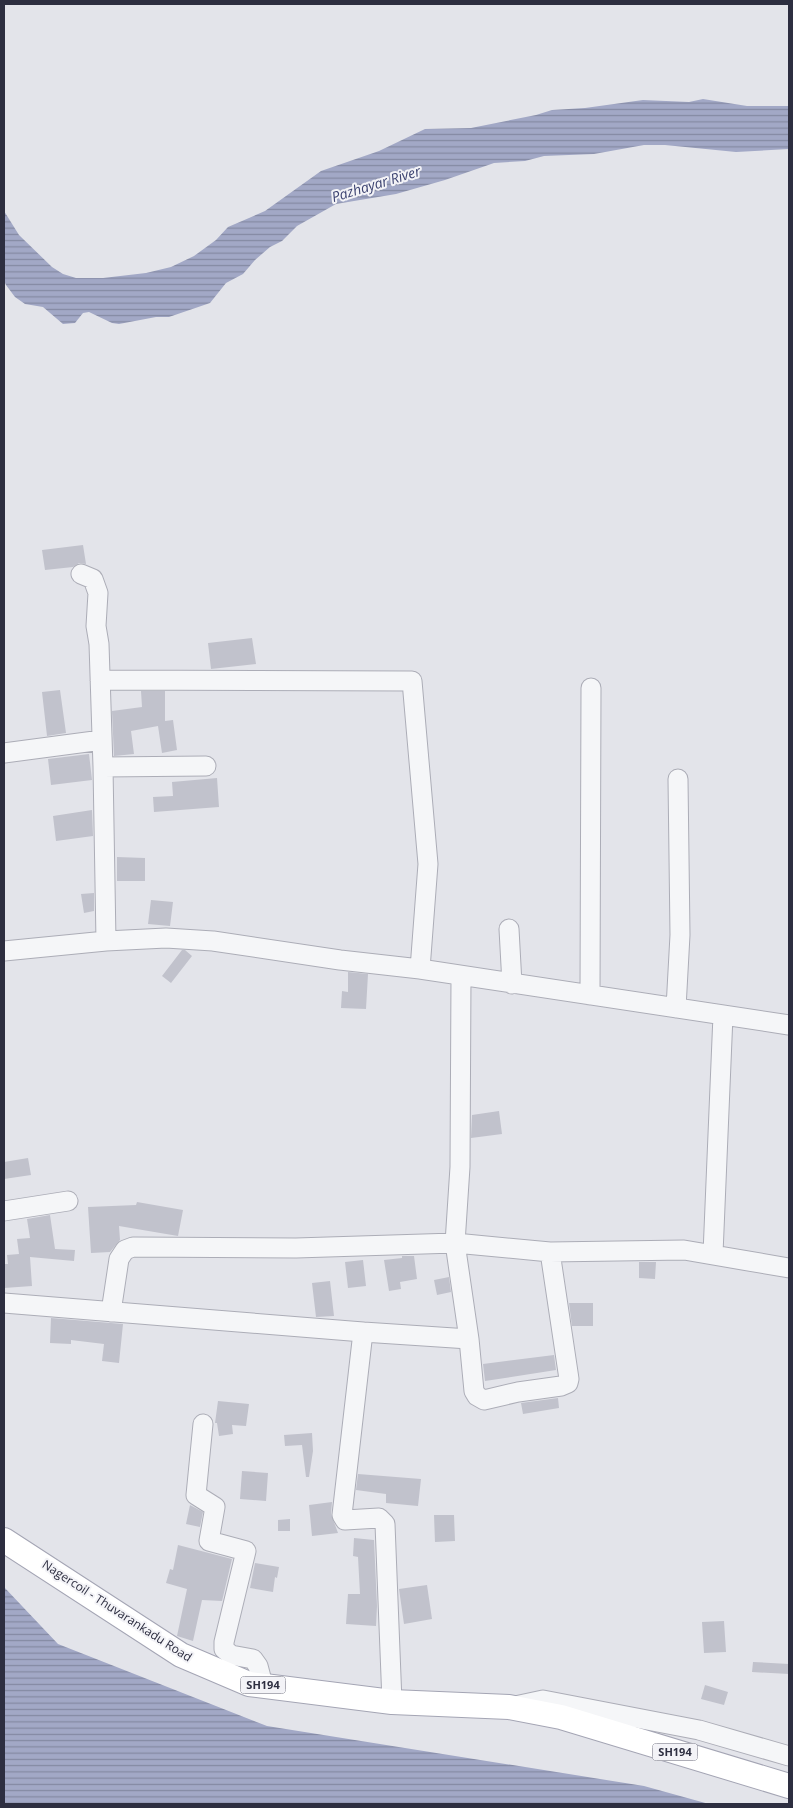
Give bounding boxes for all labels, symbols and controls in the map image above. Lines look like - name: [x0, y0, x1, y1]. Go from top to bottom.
- water label: Pazhayar River: [329, 161, 423, 206]
- street label: Nagercoil - Thuvarankadu Road: [39, 1556, 195, 1665]
- road number: SH194: [240, 1676, 286, 1694]
- road number: SH194: [652, 1744, 698, 1760]

